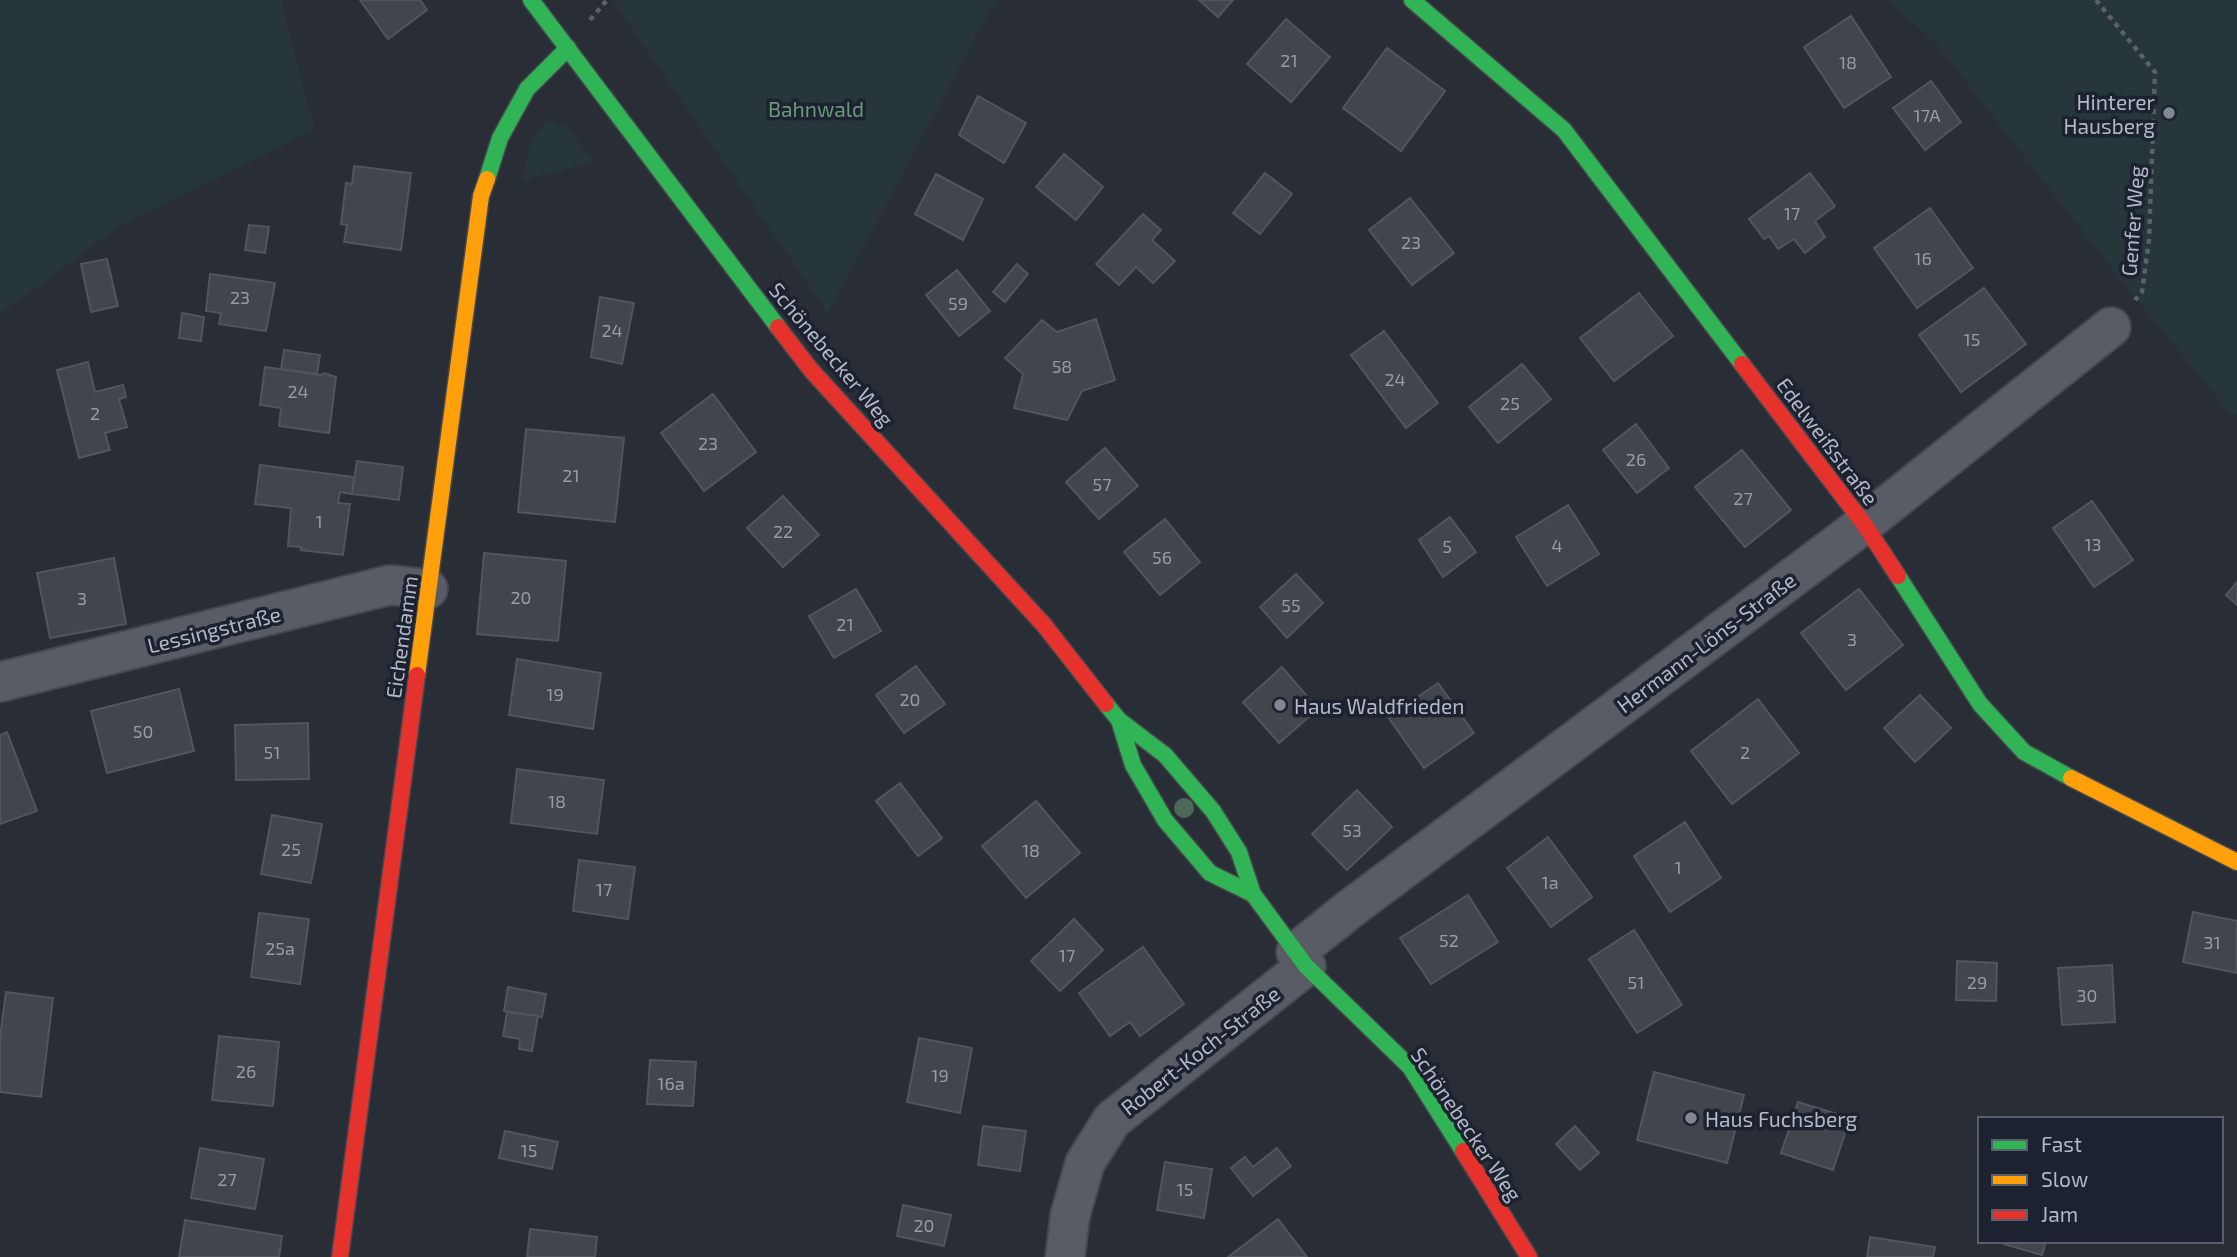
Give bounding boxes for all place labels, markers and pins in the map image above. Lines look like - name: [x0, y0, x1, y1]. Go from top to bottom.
- place label: Hinterer Hausberg: [2064, 89, 2156, 138]
- marker: Hinterer Hausberg: [2161, 105, 2177, 121]
- place label: Haus Waldfrieden: [1294, 693, 1464, 718]
- marker: Haus Waldfrieden: [1272, 697, 1288, 713]
- place label: Haus Fuchsberg: [1705, 1106, 1858, 1131]
- marker: Haus Fuchsberg: [1683, 1110, 1699, 1126]

